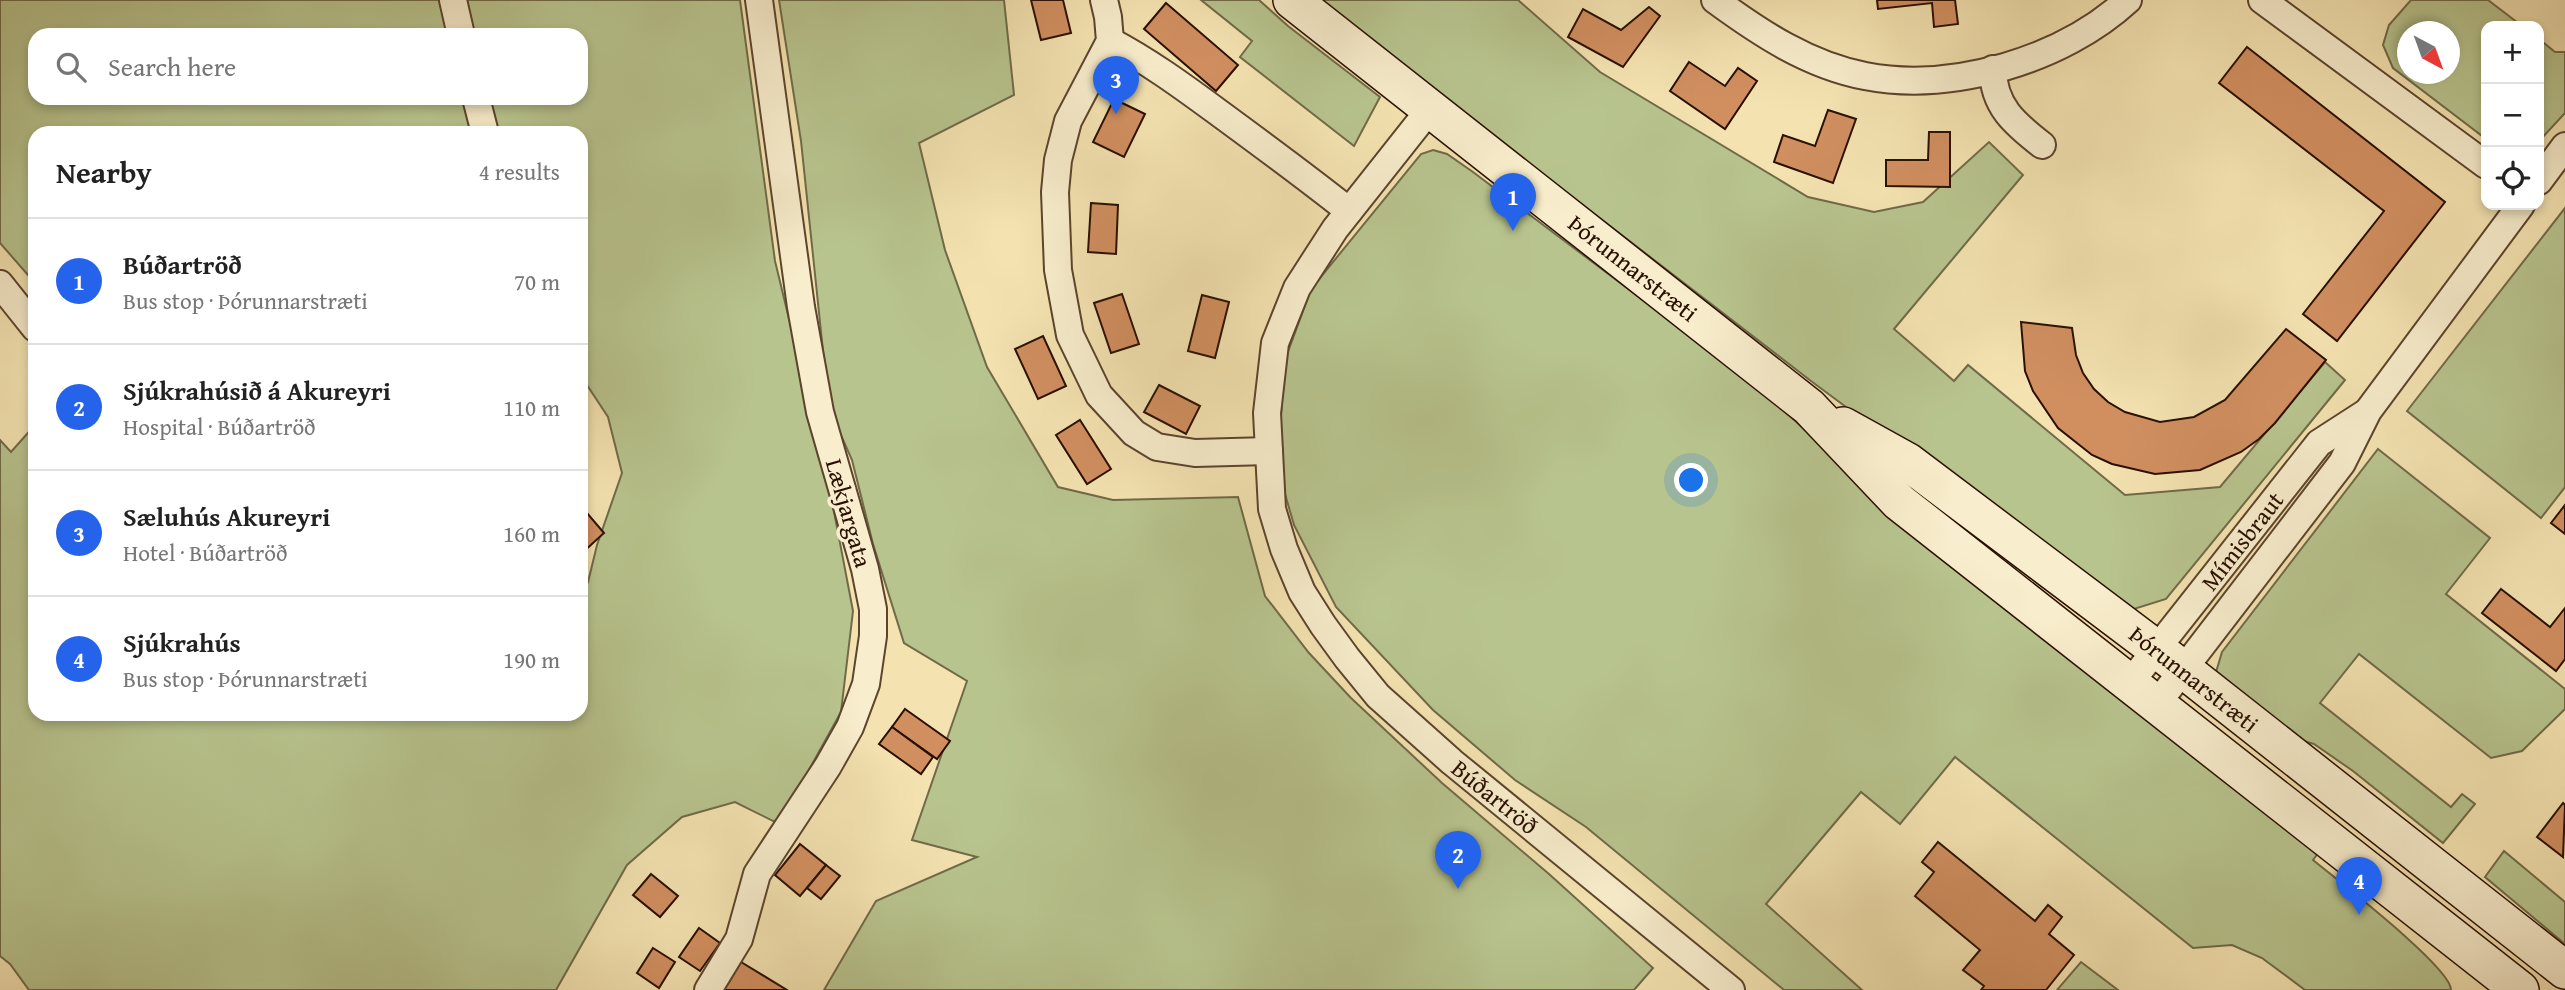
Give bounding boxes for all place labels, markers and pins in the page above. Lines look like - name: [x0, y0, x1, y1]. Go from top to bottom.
- pin: 3: [1093, 56, 1139, 114]
- pin: 1: [1490, 173, 1536, 231]
- pin: 2: [1435, 831, 1481, 889]
- pin: 4: [2336, 857, 2382, 915]

